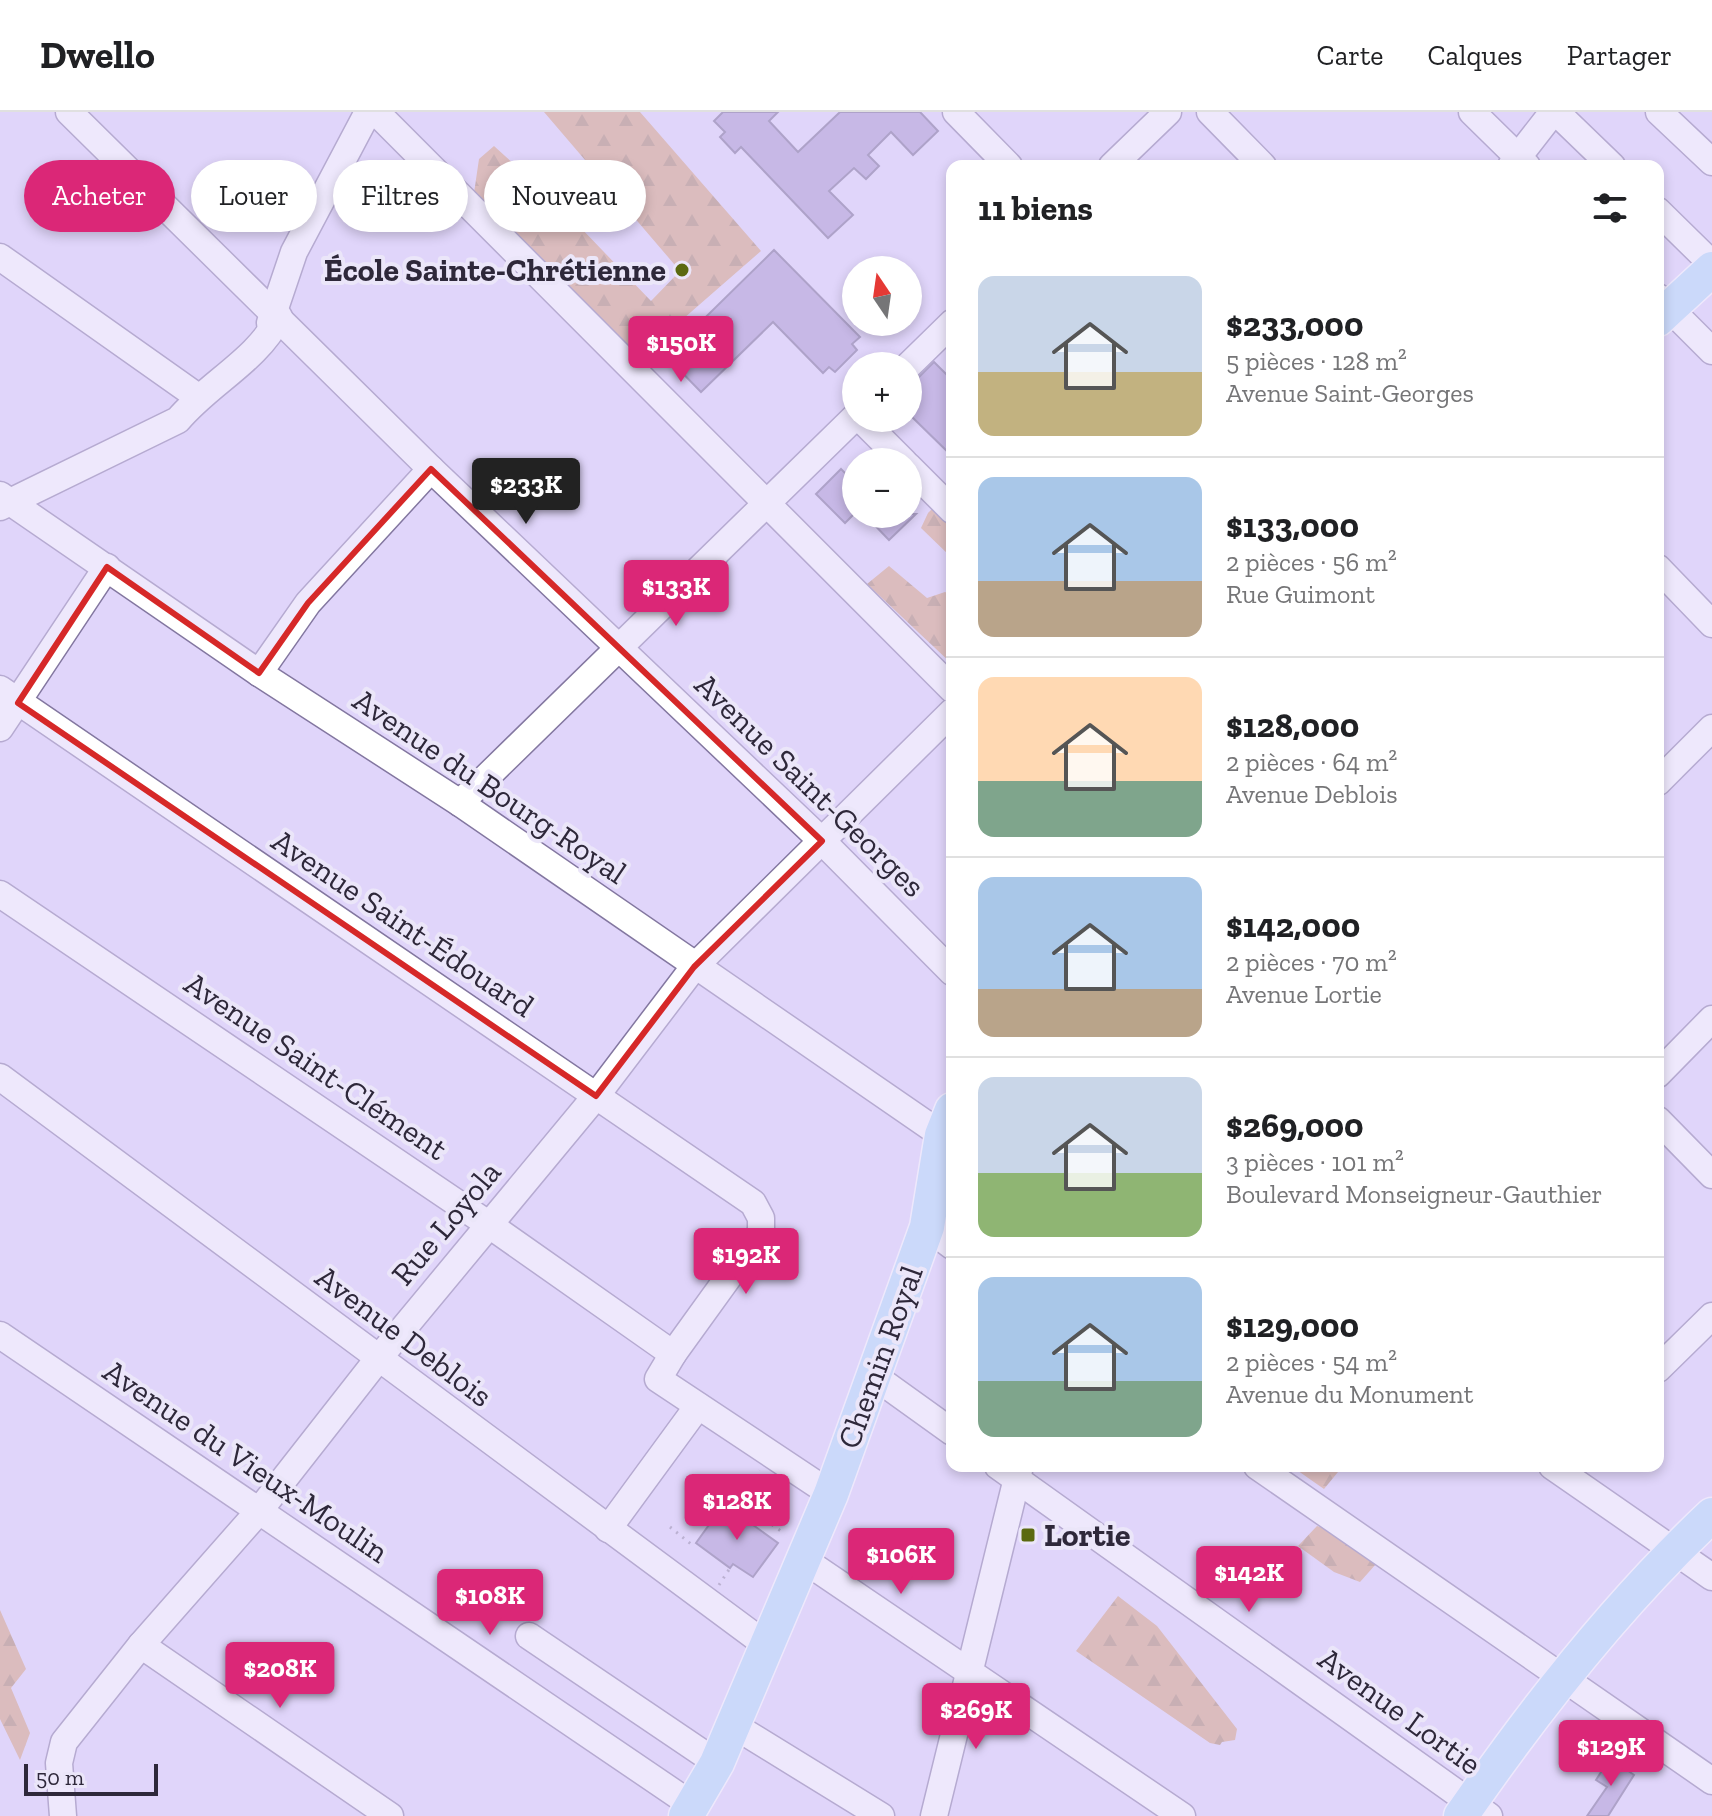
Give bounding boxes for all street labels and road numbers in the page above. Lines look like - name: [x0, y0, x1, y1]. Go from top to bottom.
- street label: Avenue Saint-Georges: [687, 665, 933, 905]
- street label: Avenue du Bourg-Royal: [346, 680, 634, 892]
- street label: Avenue Saint-Édouard: [265, 821, 542, 1025]
- street label: Avenue Saint-Clément: [177, 964, 455, 1168]
- street label: Rue Loyola: [383, 1153, 509, 1293]
- street label: Avenue Deblois: [308, 1257, 500, 1415]
- street label: Chemin Royal: [829, 1261, 931, 1453]
- street label: Avenue du Vieux-Moulin: [96, 1351, 396, 1571]
- street label: Avenue Lortie: [1311, 1639, 1489, 1783]

